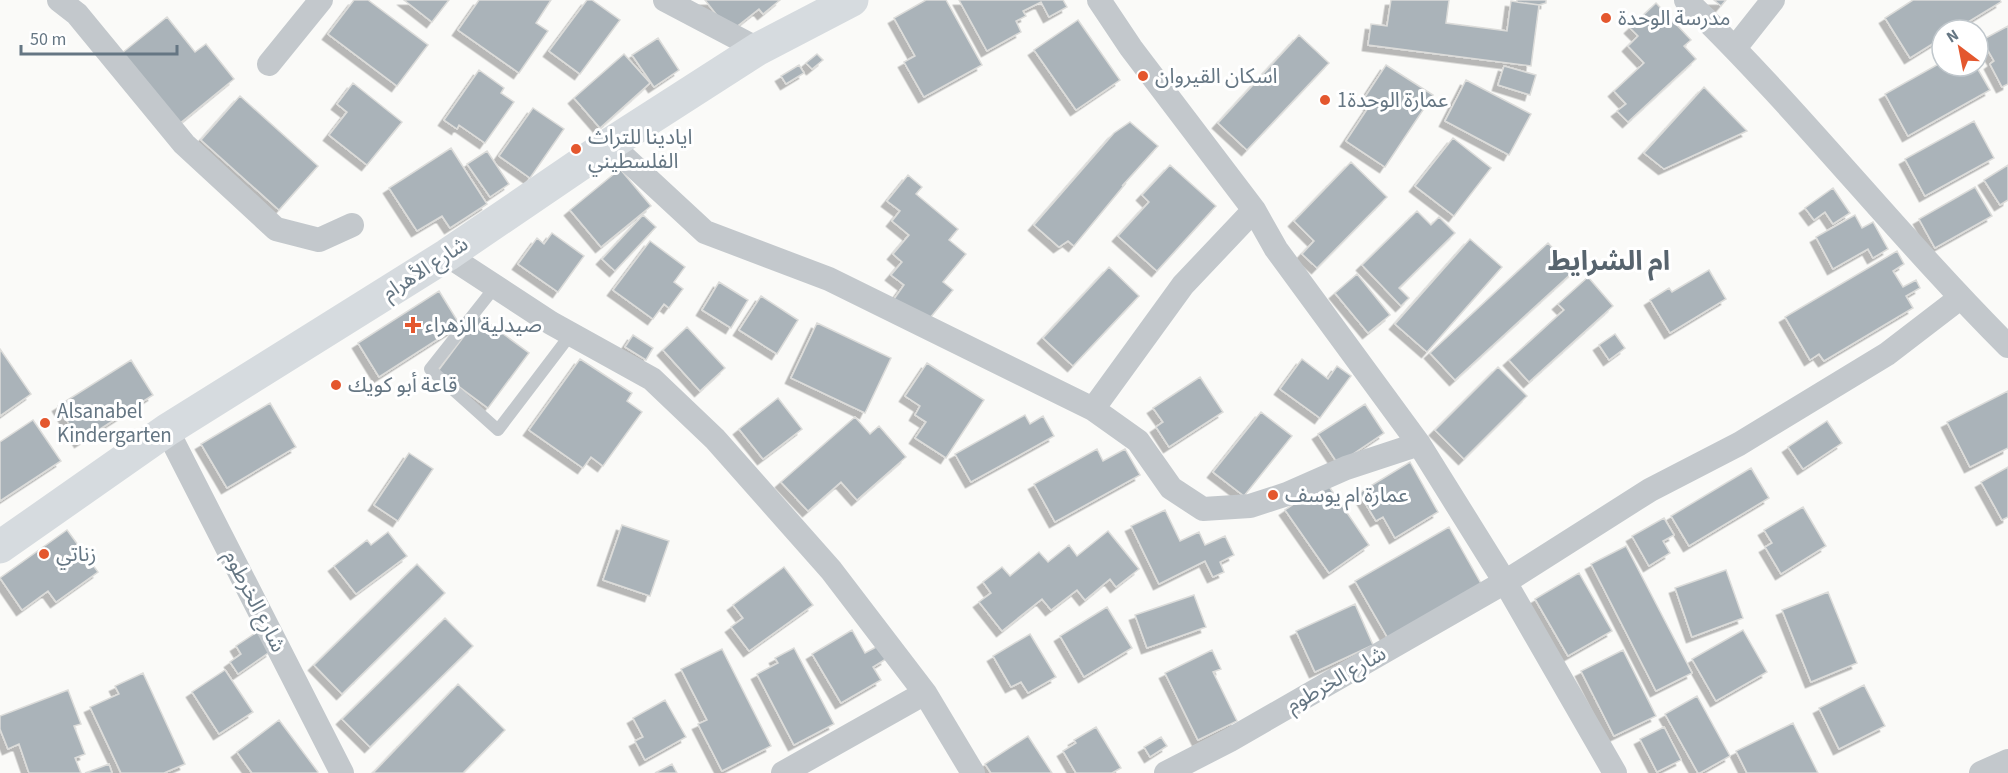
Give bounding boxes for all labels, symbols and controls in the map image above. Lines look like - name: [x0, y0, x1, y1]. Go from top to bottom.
- place label: مدرسة الوحدة: [1618, 3, 1731, 33]
- marker: مدرسة الوحدة: [1599, 11, 1613, 25]
- scale bar: [21, 18, 177, 56]
- north arrow: [1930, 18, 1990, 78]
- text: N: [1942, 24, 1963, 48]
- text: 50 m: [30, 27, 66, 52]
- place label: اسكان القيروان: [1155, 61, 1278, 91]
- marker: اسكان القيروان: [1136, 69, 1150, 83]
- place label: عمارة الوحدة1: [1337, 85, 1448, 115]
- marker: عمارة الوحدة1: [1318, 93, 1332, 107]
- place label: ايادينا للتراث الفلسطيني: [588, 122, 692, 177]
- marker: ايادينا للتراث الفلسطيني: [569, 142, 583, 156]
- street label: شارع الأهرام: [376, 229, 475, 308]
- district label: ام الشرايط: [1548, 242, 1670, 281]
- place label: صيدلية الزهراء: [425, 310, 542, 340]
- marker: صيدلية الزهراء: [406, 318, 420, 332]
- place label: قاعة أبو كويك: [348, 370, 457, 400]
- marker: قاعة أبو كويك: [329, 378, 343, 392]
- place label: Alsanabel Kindergarten: [57, 396, 172, 450]
- marker: Alsanabel Kindergarten: [38, 416, 52, 430]
- place label: عمارة ام يوسف: [1285, 480, 1408, 511]
- marker: عمارة ام يوسف: [1266, 488, 1280, 502]
- place label: زناتي: [56, 539, 97, 570]
- street label: شارع الخرطوم: [216, 545, 294, 658]
- marker: زناتي: [37, 547, 51, 561]
- street label: شارع الخرطوم: [1280, 638, 1392, 721]

